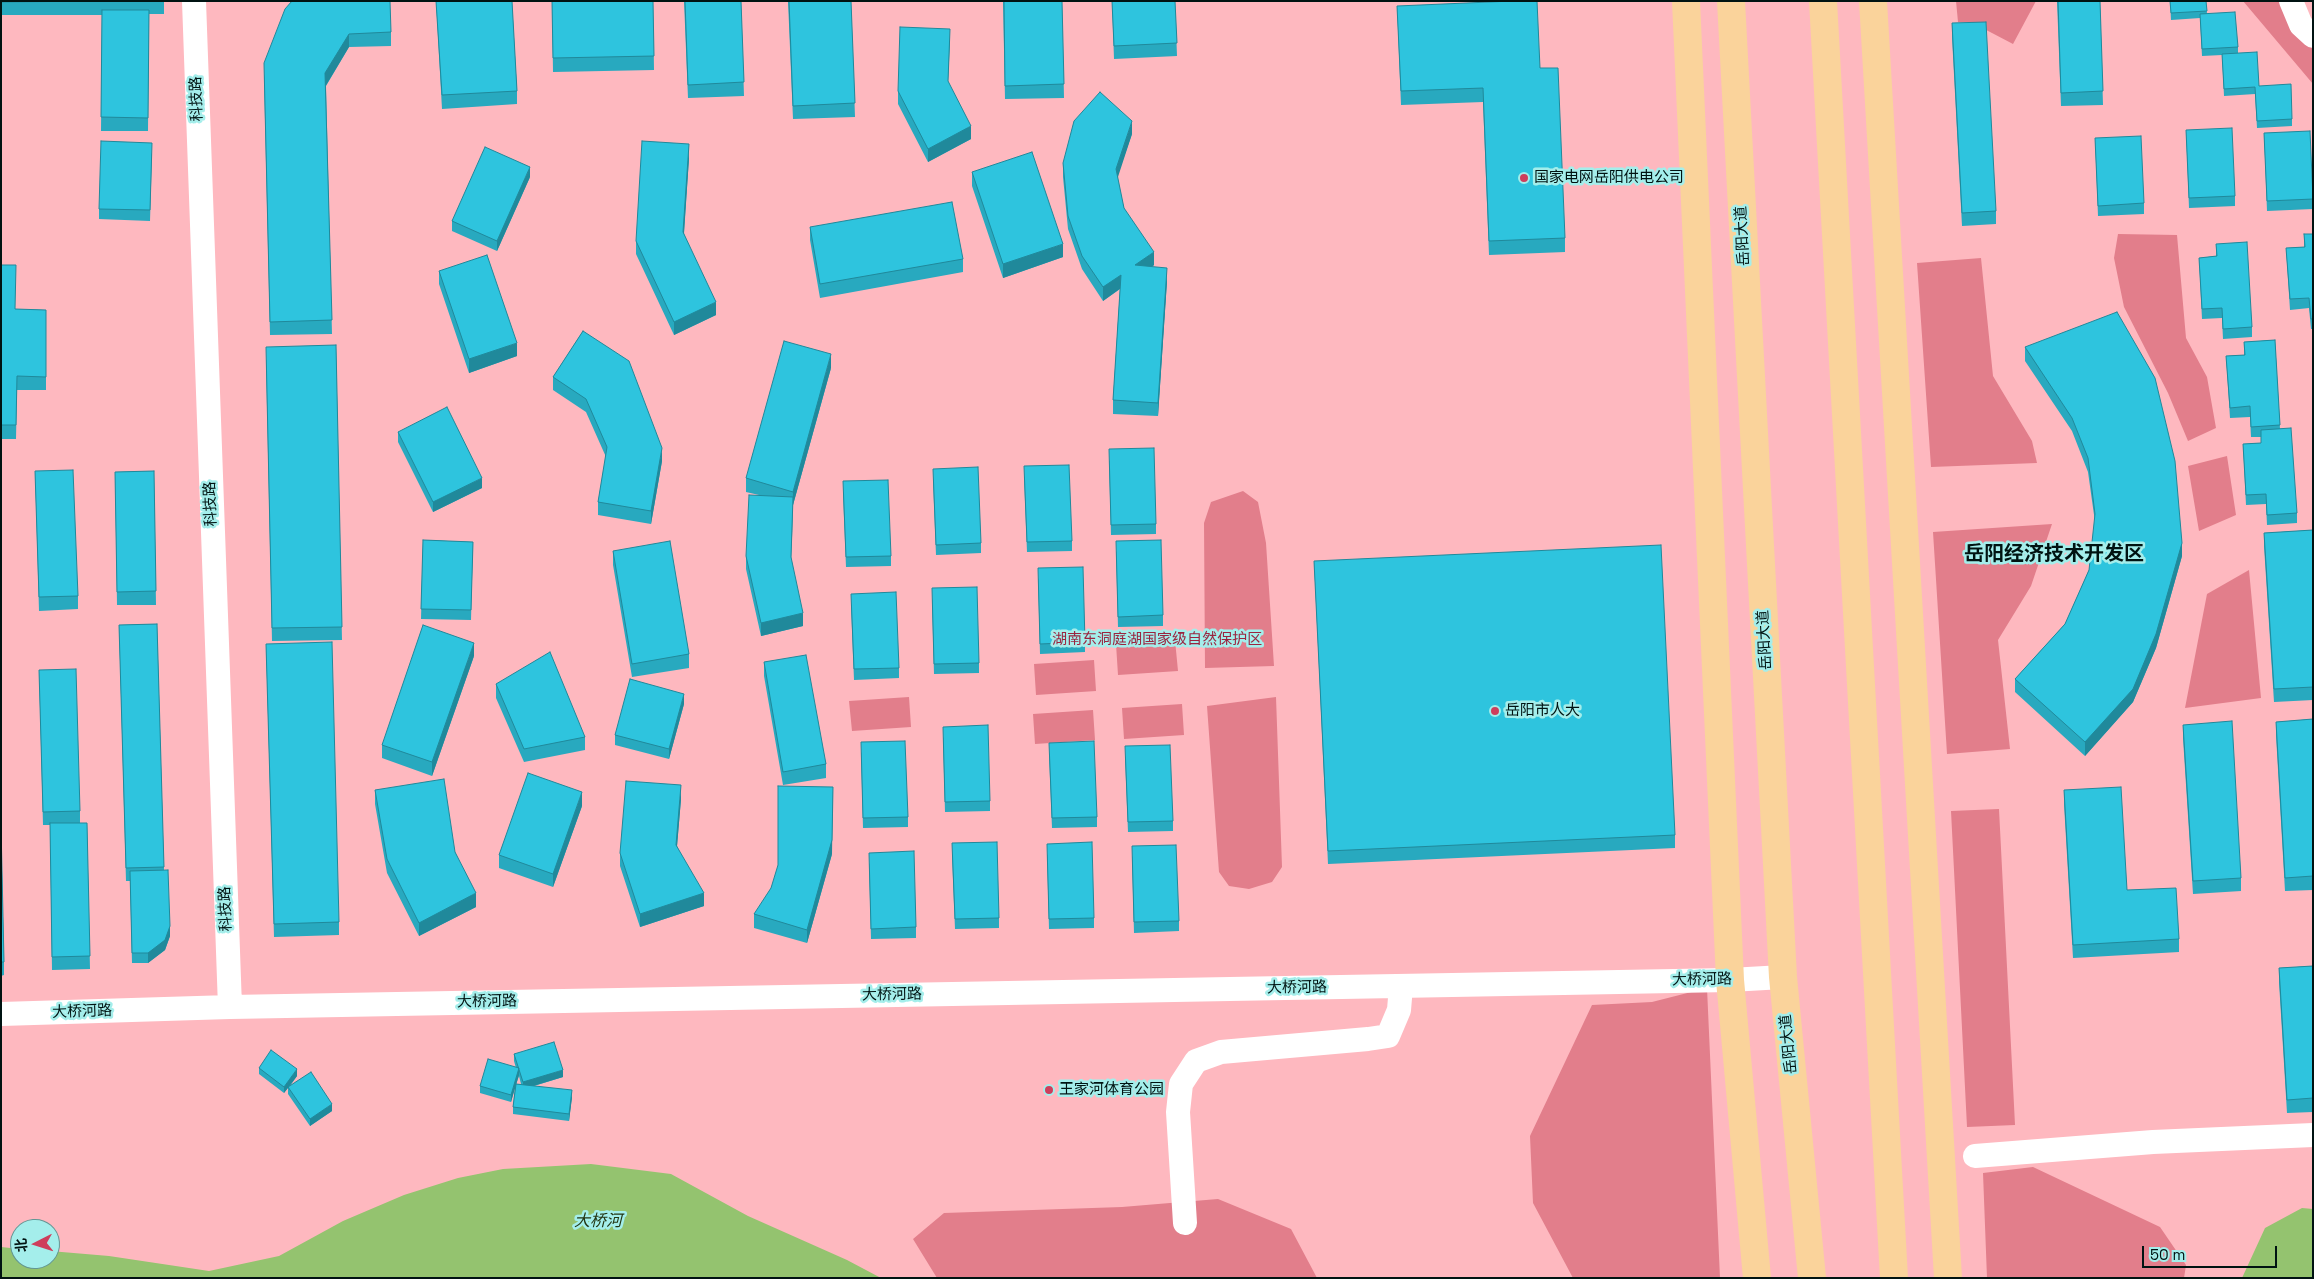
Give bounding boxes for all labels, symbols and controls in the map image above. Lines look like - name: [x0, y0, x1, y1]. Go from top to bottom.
- street label: 科技路: [187, 76, 207, 122]
- place label: 国家电网岳阳供电公司: [1534, 169, 1684, 187]
- marker: 国家电网岳阳供电公司: [1518, 172, 1530, 184]
- street label: 岳阳大道: [1732, 206, 1754, 266]
- street label: 科技路: [201, 481, 221, 527]
- district label: 岳阳经济技术开发区: [1964, 543, 2144, 567]
- street label: 岳阳大道: [1754, 610, 1776, 670]
- park label: 湖南东洞庭湖国家级自然保护区: [1052, 631, 1262, 649]
- place label: 岳阳市人大: [1505, 702, 1580, 720]
- marker: 岳阳市人大: [1489, 705, 1501, 717]
- street label: 科技路: [216, 886, 236, 932]
- street label: 大桥河路: [1672, 970, 1732, 990]
- street label: 大桥河路: [1267, 978, 1327, 998]
- street label: 大桥河路: [862, 985, 922, 1005]
- street label: 大桥河路: [457, 992, 517, 1012]
- street label: 大桥河路: [52, 1002, 112, 1022]
- street label: 岳阳大道: [1777, 1013, 1801, 1075]
- place label: 王家河体育公园: [1059, 1081, 1164, 1099]
- marker: 王家河体育公园: [1043, 1084, 1055, 1096]
- water label: 大桥河: [574, 1212, 622, 1232]
- north arrow: [10, 1219, 60, 1269]
- scale bar: [2144, 1236, 2279, 1268]
- text: 北: [11, 1237, 31, 1253]
- text: 50 m: [2150, 1245, 2185, 1264]

